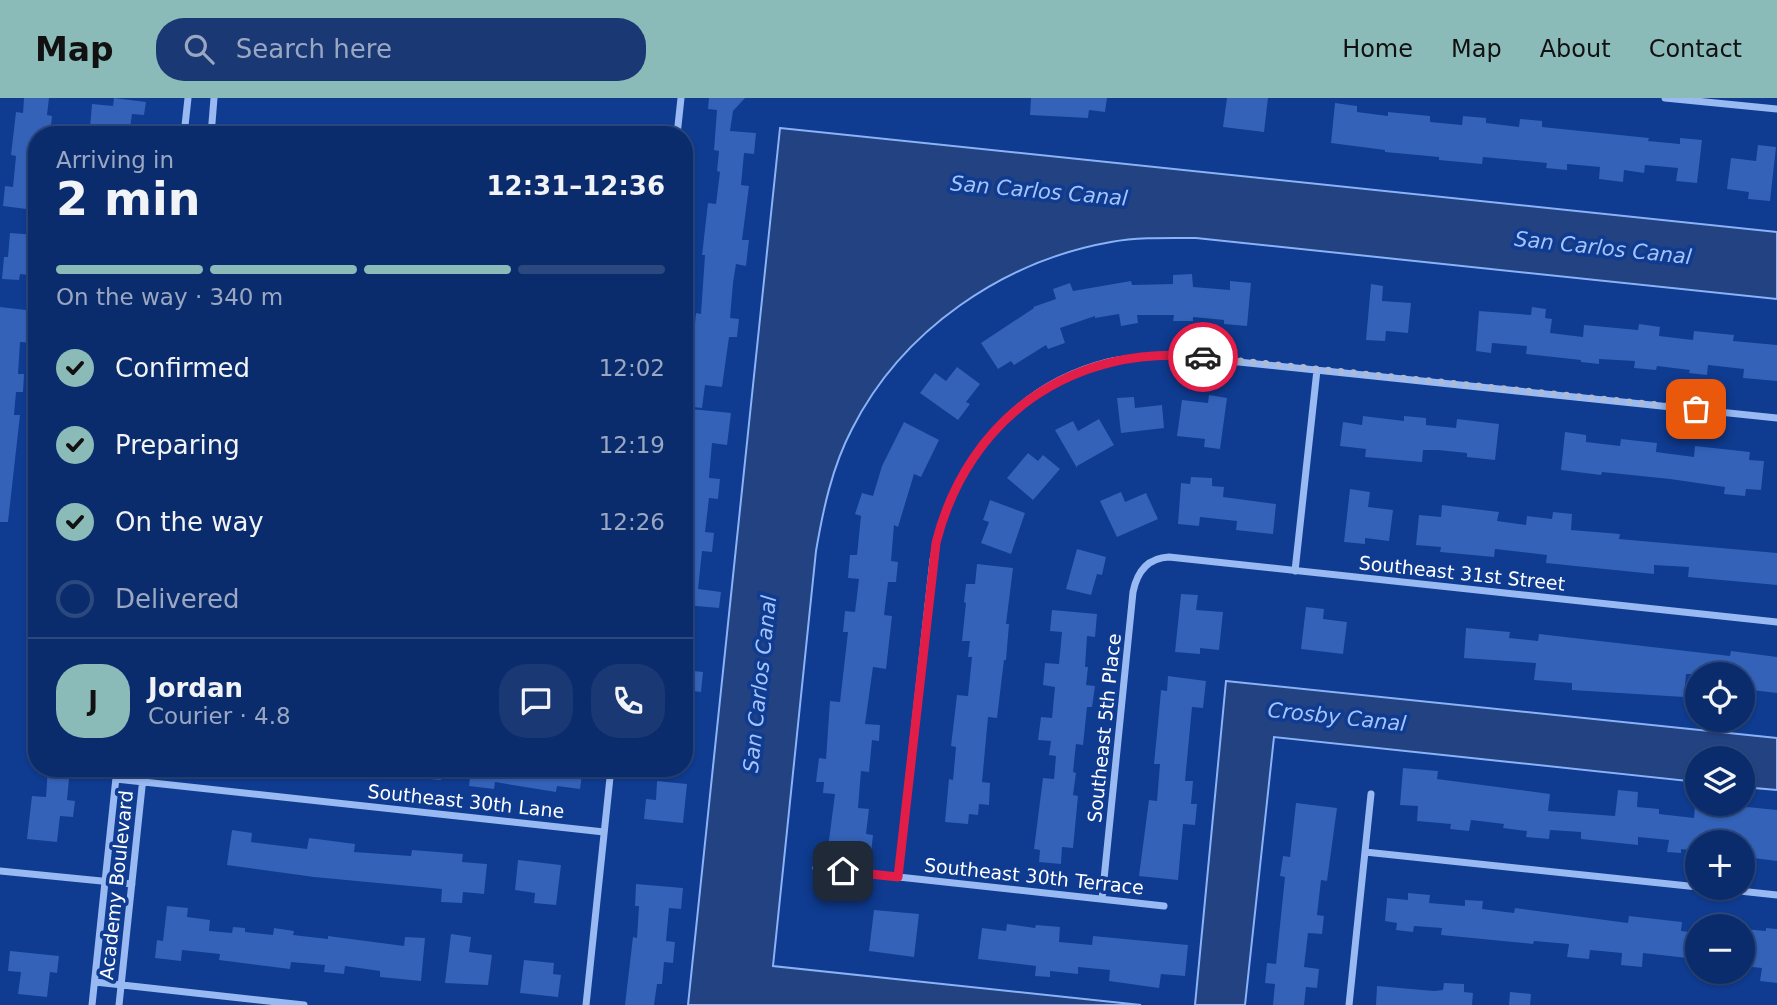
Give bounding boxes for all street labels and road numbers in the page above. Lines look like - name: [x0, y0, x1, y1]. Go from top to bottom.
- street label: Southeast 31st Street: [1358, 551, 1566, 595]
- street label: Southeast 5th Place: [1083, 632, 1125, 824]
- street label: Southeast 30th Lane: [367, 780, 565, 822]
- street label: Academy Boulevard: [95, 789, 137, 981]
- street label: Southeast 30th Terrace: [923, 854, 1145, 898]

